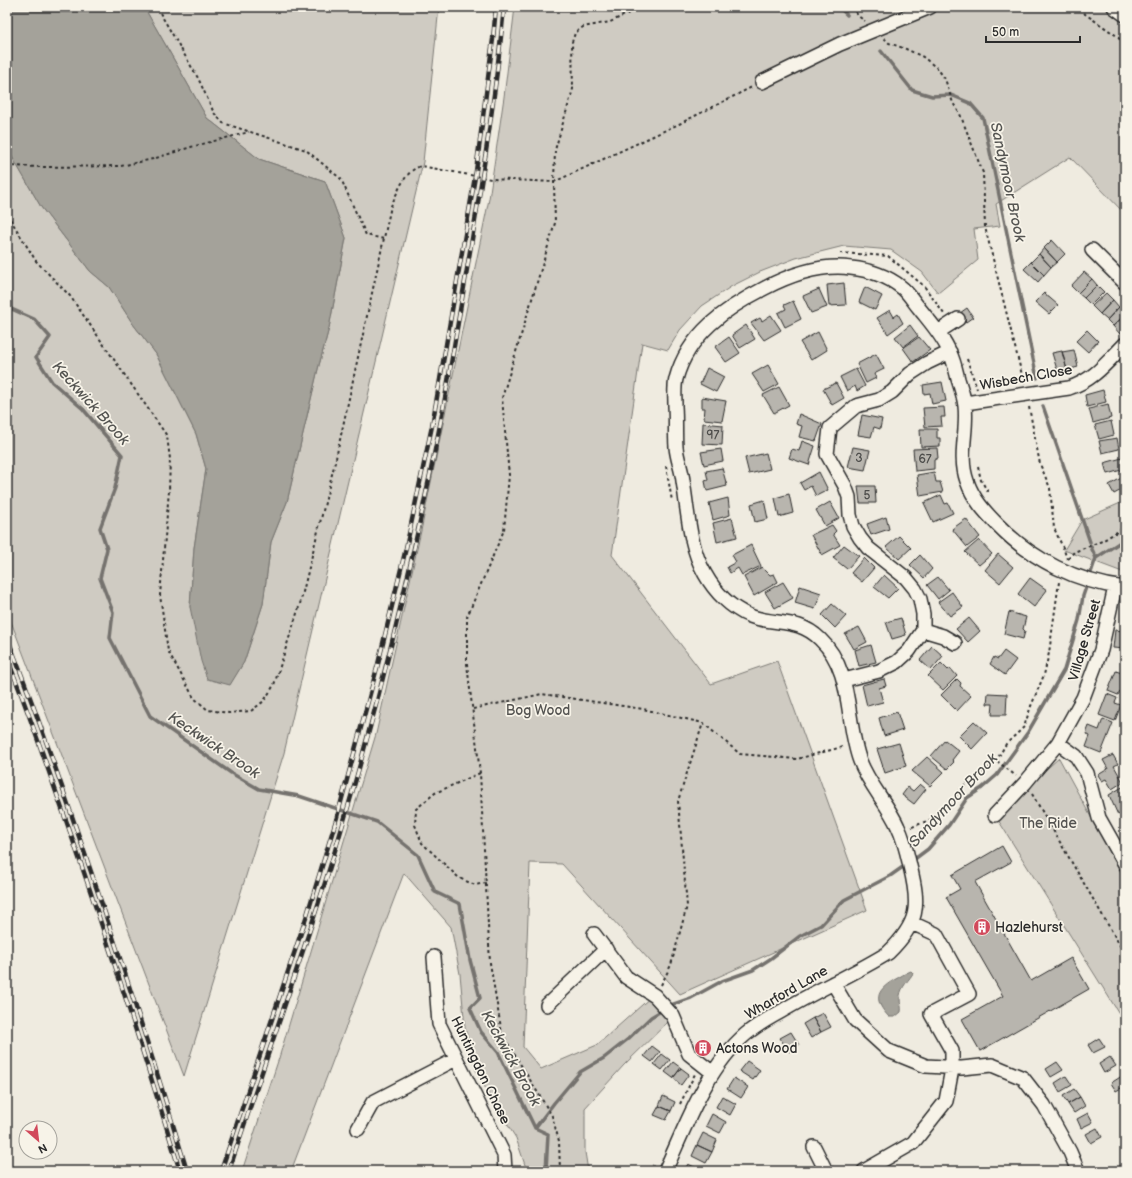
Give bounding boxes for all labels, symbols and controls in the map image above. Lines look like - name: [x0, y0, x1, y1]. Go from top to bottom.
- scale bar: [986, 18, 1080, 44]
- text: 50 m: [992, 25, 1019, 40]
- water label: Sandymoor Brook: [986, 121, 1030, 244]
- water label: Keckwick Brook: [48, 357, 134, 450]
- street label: Wisbech Close: [979, 361, 1074, 394]
- house number: 97: [707, 428, 720, 443]
- house number: 3: [855, 451, 863, 466]
- house number: 67: [918, 452, 932, 467]
- house number: 5: [864, 488, 871, 503]
- street label: Village Street: [1065, 597, 1104, 683]
- park label: Bog Wood: [506, 702, 570, 719]
- water label: Keckwick Brook: [164, 708, 264, 783]
- water label: Sandymoor Brook: [905, 749, 1002, 851]
- park label: The Ride: [1019, 815, 1077, 832]
- building icon: Hazlehurst: [972, 917, 992, 937]
- place label: Hazlehurst: [995, 919, 1064, 936]
- street label: Wharford Lane: [742, 962, 831, 1023]
- water label: Keckwick Brook: [476, 1007, 545, 1110]
- street label: Huntingdon Chase: [447, 1013, 514, 1127]
- building icon: Actons Wood: [693, 1038, 713, 1058]
- place label: Actons Wood: [716, 1040, 798, 1057]
- north arrow: [18, 1120, 58, 1160]
- text: N: [36, 1141, 49, 1156]

